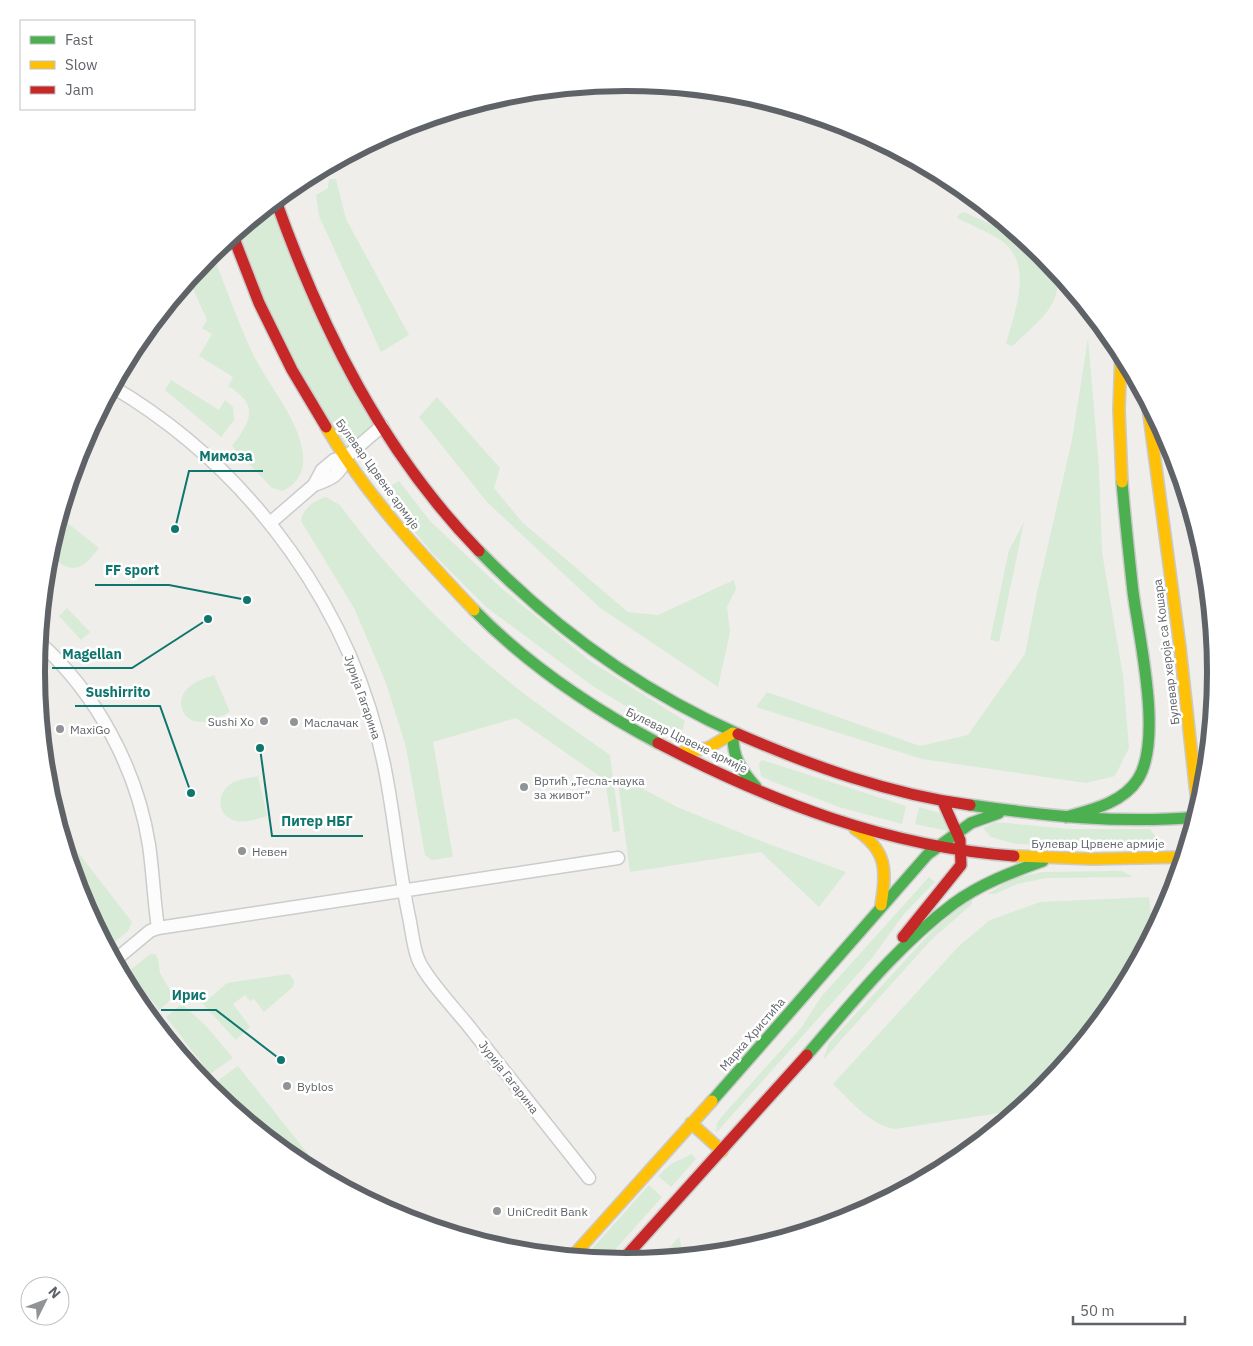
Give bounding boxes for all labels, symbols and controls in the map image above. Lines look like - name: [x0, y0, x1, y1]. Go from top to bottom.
- legend: [20, 20, 195, 110]
- text: Fast: [65, 30, 93, 49]
- text: Slow: [65, 55, 98, 74]
- text: Jam: [65, 80, 94, 99]
- street label: Булевар Црвене армије: [333, 416, 424, 533]
- callout: Мимоза: [189, 442, 263, 471]
- text: Мимоза: [199, 447, 253, 465]
- callout: FF sport: [95, 556, 169, 585]
- text: FF sport: [105, 561, 159, 579]
- street label: Булевар хероја са Кошара: [1150, 578, 1182, 726]
- callout: Magellan: [52, 639, 132, 668]
- text: Magellan: [62, 645, 122, 663]
- street label: Јурија Гагарина: [341, 653, 385, 742]
- callout: Sushirrito: [75, 677, 160, 706]
- text: Sushirrito: [85, 683, 151, 701]
- street label: Булевар Црвене армије: [624, 704, 751, 776]
- place label: Sushi Xo: [208, 714, 254, 729]
- marker: Sushi Xo: [258, 715, 270, 727]
- place label: Маслачак: [304, 715, 359, 730]
- marker: Маслачак: [288, 716, 300, 728]
- place label: MaxiGo: [70, 722, 111, 737]
- marker: MaxiGo: [54, 723, 66, 735]
- place label: Вртић „Тесла-наука за живот”: [534, 773, 645, 802]
- marker: Вртић „Тесла-наука за живот”: [518, 781, 530, 793]
- callout: Питер НБГ: [272, 807, 363, 836]
- text: Питер НБГ: [281, 812, 353, 830]
- street label: Булевар Црвене армије: [1031, 836, 1165, 851]
- place label: Невен: [252, 844, 287, 859]
- marker: Невен: [236, 845, 248, 857]
- callout: Ирис: [161, 981, 216, 1010]
- text: Ирис: [172, 986, 206, 1004]
- street label: Марка Христића: [716, 994, 788, 1074]
- street label: Јурија Гагарина: [476, 1037, 543, 1117]
- place label: Byblos: [297, 1079, 334, 1094]
- marker: Byblos: [281, 1080, 293, 1092]
- place label: UniCredit Bank: [507, 1204, 588, 1219]
- marker: UniCredit Bank: [491, 1205, 503, 1217]
- north arrow: [20, 1276, 70, 1326]
- text: N: [45, 1283, 65, 1302]
- scale bar: [1073, 1294, 1186, 1326]
- text: 50 m: [1080, 1301, 1115, 1320]

